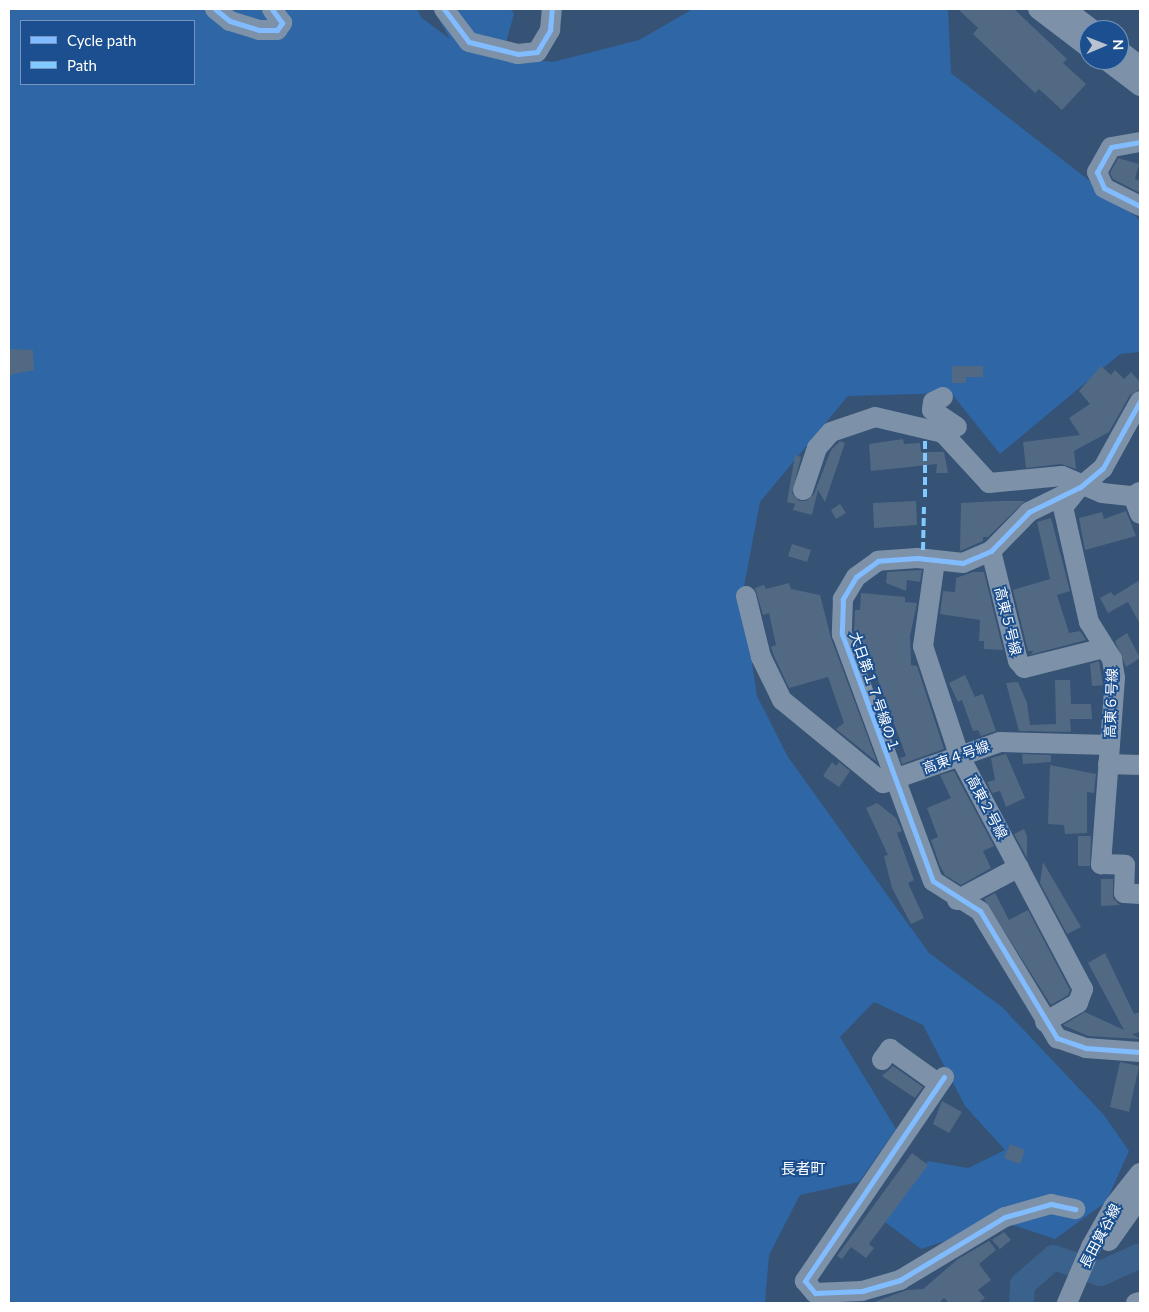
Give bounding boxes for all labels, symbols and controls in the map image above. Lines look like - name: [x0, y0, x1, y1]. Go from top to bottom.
- legend: [20, 20, 195, 85]
- north arrow: [1079, 20, 1129, 70]
- text: Cycle path: [67, 31, 136, 49]
- text: N: [1110, 39, 1127, 50]
- text: Path: [67, 56, 97, 74]
- street label: 高東５号線: [991, 585, 1025, 657]
- street label: 大日第１７号線の１: [847, 630, 903, 754]
- street label: 高東６号線: [1101, 668, 1121, 738]
- street label: 高東４号線: [920, 737, 992, 777]
- street label: 高東２号線: [963, 772, 1011, 842]
- district label: 長者町: [781, 1160, 825, 1178]
- street label: 長田箕谷線: [1076, 1201, 1124, 1271]

